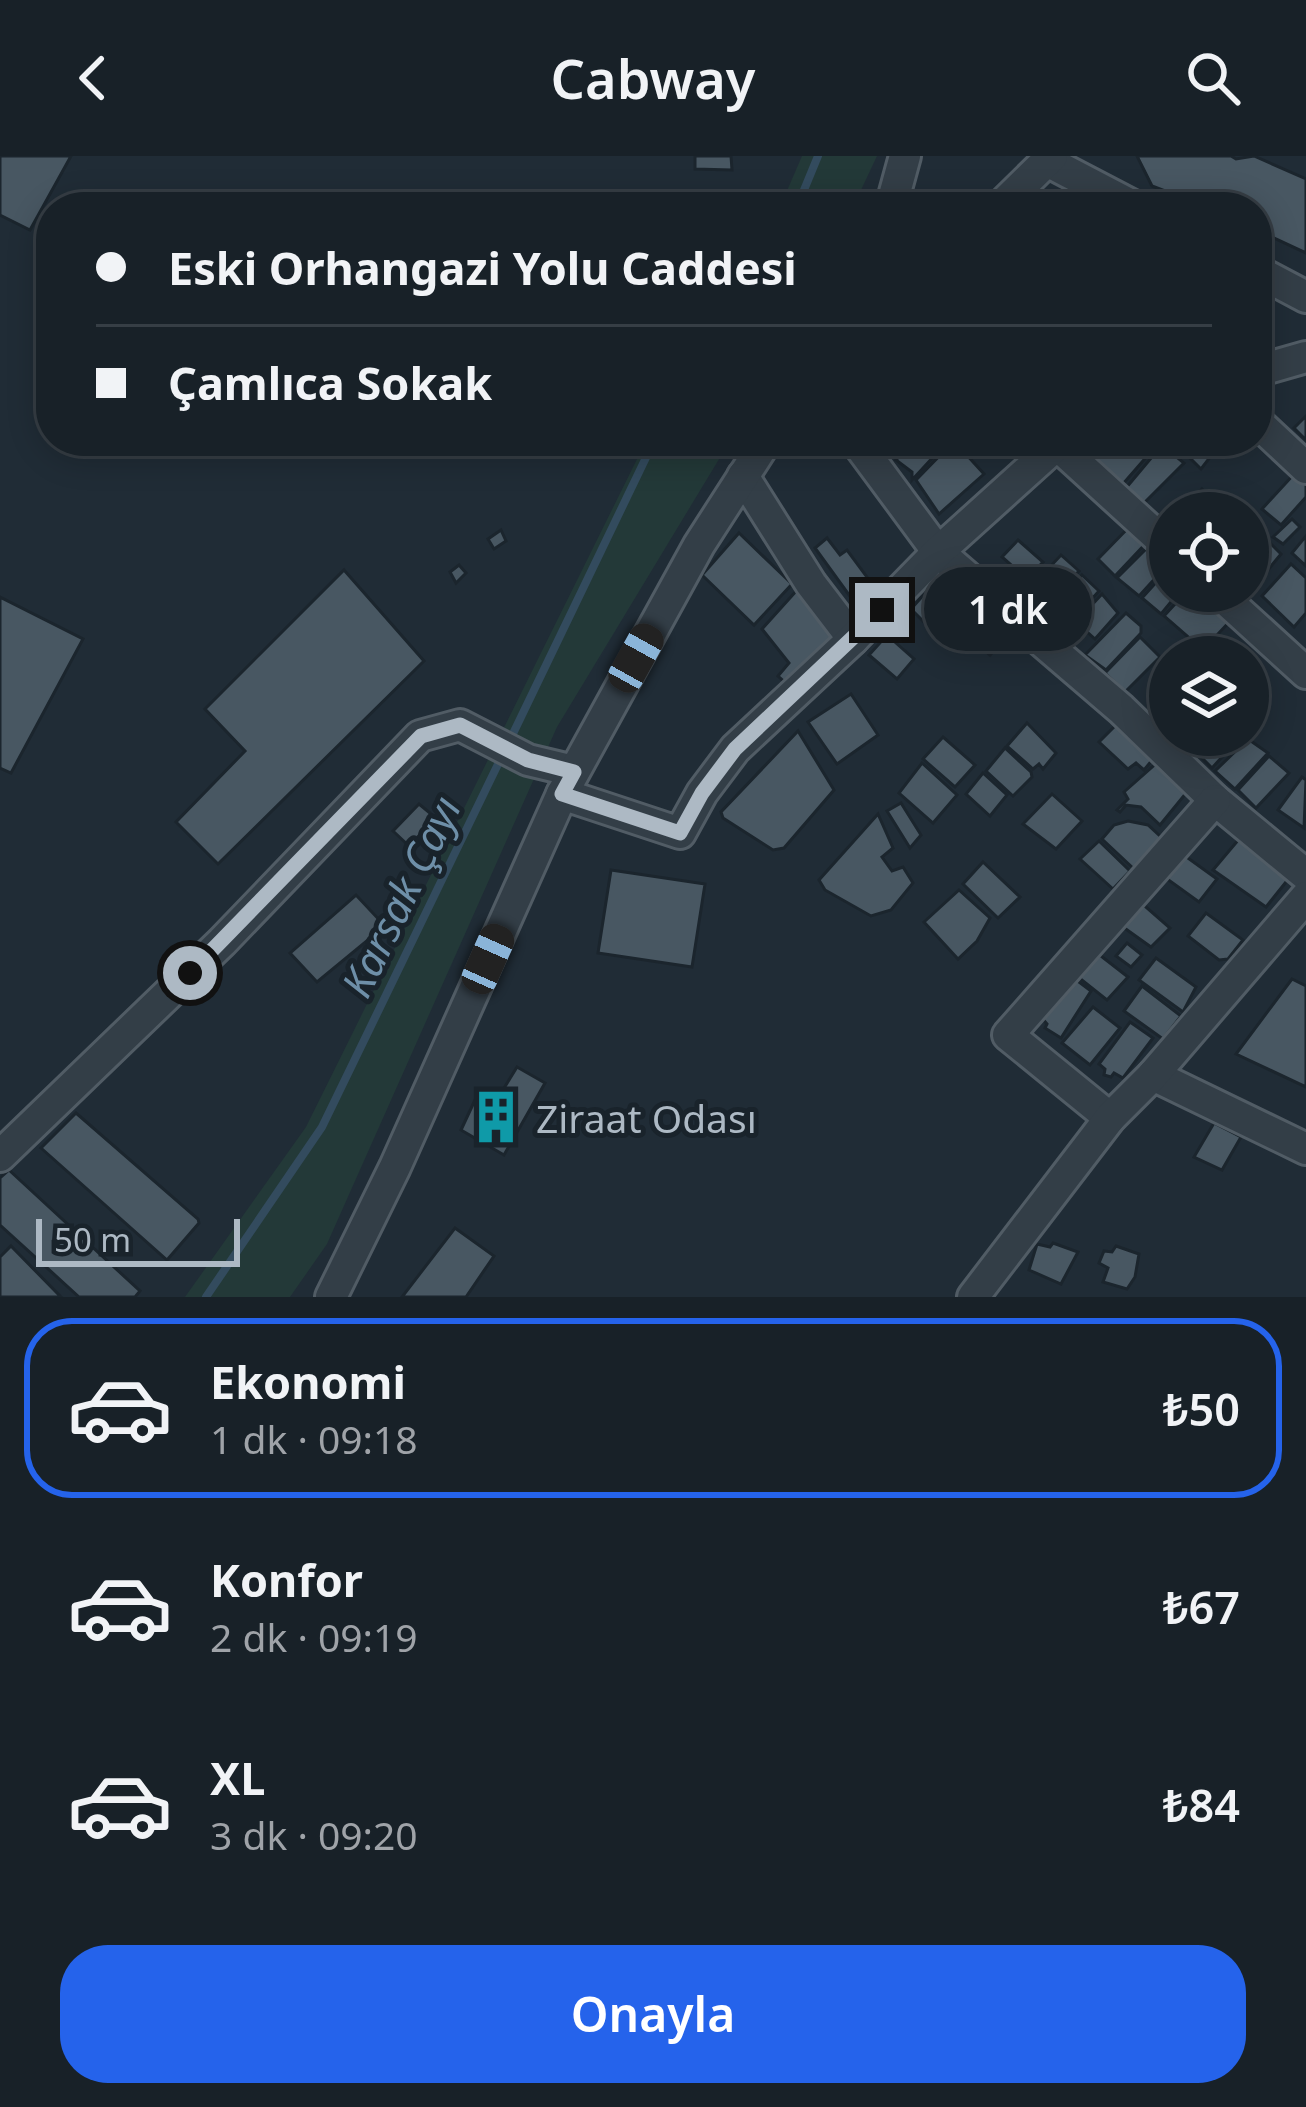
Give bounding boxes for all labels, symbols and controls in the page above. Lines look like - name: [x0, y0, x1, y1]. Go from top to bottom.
- text: Cabway: [551, 41, 755, 115]
- icon: back: [60, 45, 126, 111]
- icon: search: [1180, 45, 1246, 111]
- text: Eski Orhangazi Yolu Caddesi: [168, 237, 797, 298]
- text: Çamlıca Sokak: [168, 352, 492, 413]
- map controls: [1149, 492, 1269, 756]
- button: locate: [1149, 492, 1269, 612]
- callout: 1 dk: [924, 568, 1092, 652]
- text: 1 dk: [968, 582, 1048, 635]
- route end: [855, 583, 909, 637]
- car: [603, 618, 669, 698]
- button: layers: [1149, 636, 1269, 756]
- water label: Karsak Çayı: [327, 786, 473, 1006]
- car: [457, 919, 519, 999]
- route start: [163, 946, 217, 1000]
- building icon: Ziraat Odası: [467, 1088, 525, 1146]
- place label: Ziraat Odası: [536, 1091, 757, 1144]
- scale bar: [36, 1213, 240, 1266]
- text: 50 m: [54, 1217, 131, 1262]
- text: Ekonomi: [210, 1351, 406, 1412]
- icon: car: [66, 1354, 174, 1462]
- text: ₺50: [1163, 1378, 1240, 1439]
- text: 1 dk · 09:18: [210, 1412, 418, 1465]
- text: Konfor: [210, 1549, 363, 1610]
- icon: car: [66, 1552, 174, 1660]
- text: ₺67: [1163, 1576, 1240, 1637]
- text: 2 dk · 09:19: [210, 1610, 418, 1663]
- text: XL: [210, 1747, 265, 1808]
- icon: car: [66, 1750, 174, 1858]
- text: ₺84: [1163, 1774, 1240, 1835]
- text: 3 dk · 09:20: [210, 1808, 418, 1861]
- button: Onayla: [60, 1945, 1246, 2083]

